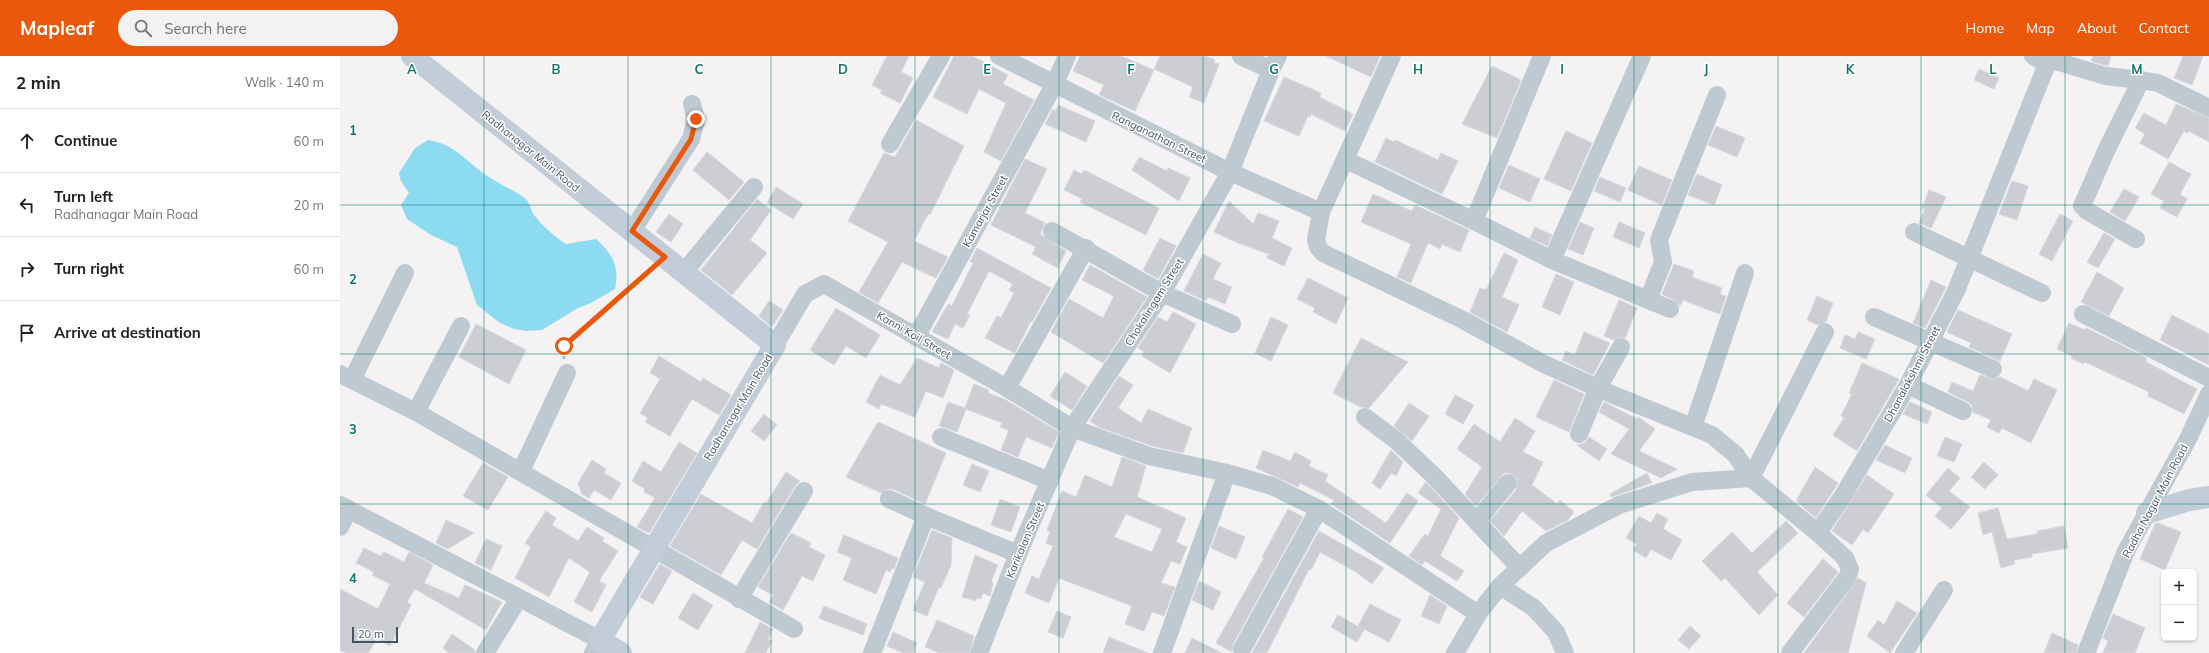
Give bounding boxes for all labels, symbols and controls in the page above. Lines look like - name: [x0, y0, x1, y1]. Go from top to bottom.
- search box: [118, 10, 398, 46]
- text: Mapleaf: [20, 16, 94, 40]
- icon: search: [132, 17, 154, 39]
- text: Search here: [164, 19, 247, 38]
- text: Home: [1965, 19, 2004, 37]
- text: Map: [2026, 19, 2055, 37]
- text: About: [2077, 19, 2117, 37]
- text: Contact: [2139, 19, 2189, 37]
- text: A: [407, 61, 417, 77]
- text: B: [552, 61, 561, 77]
- text: C: [695, 61, 704, 77]
- text: D: [838, 61, 848, 77]
- text: E: [983, 61, 991, 77]
- text: F: [1127, 61, 1135, 77]
- text: G: [1269, 61, 1279, 77]
- text: H: [1413, 61, 1423, 77]
- text: I: [1560, 61, 1564, 77]
- text: J: [1704, 61, 1708, 77]
- text: K: [1846, 61, 1856, 77]
- text: L: [1989, 61, 1997, 77]
- text: M: [2131, 61, 2143, 77]
- text: 2 min: [16, 72, 61, 93]
- text: Walk · 140 m: [245, 74, 324, 90]
- street label: Radhanagar Main Road: [479, 107, 583, 195]
- street label: Ranganathan Street: [1109, 108, 1209, 166]
- route end: [687, 110, 705, 128]
- text: 1: [349, 122, 357, 138]
- icon: ahead: [16, 130, 38, 152]
- text: Continue: [54, 131, 117, 150]
- text: 60 m: [294, 133, 324, 149]
- street label: Kamarjar Street: [959, 172, 1011, 250]
- text: Turn left: [54, 187, 113, 206]
- icon: left: [16, 194, 38, 216]
- text: 20 m: [294, 197, 324, 213]
- text: Radhanagar Main Road: [54, 206, 198, 222]
- street label: Chokalingam Street: [1121, 256, 1187, 348]
- icon: right: [16, 258, 38, 280]
- text: Turn right: [54, 259, 124, 278]
- text: 60 m: [294, 261, 324, 277]
- text: 2: [349, 271, 357, 287]
- street label: Kanni Koil Street: [874, 308, 954, 362]
- icon: arrive: [16, 322, 38, 344]
- text: Arrive at destination: [54, 323, 201, 342]
- street label: Dhanalakshmi Street: [1881, 324, 1943, 424]
- route start: [555, 337, 573, 355]
- street label: Radhanagar Main Road: [701, 351, 775, 463]
- text: 3: [349, 421, 357, 437]
- street label: Radha Nagar Main Road: [2119, 442, 2191, 560]
- street label: Karikalan Street: [1003, 500, 1047, 580]
- map controls: [2161, 569, 2197, 641]
- button: +: [2161, 569, 2197, 605]
- text: 4: [349, 570, 357, 586]
- button: −: [2161, 605, 2197, 641]
- scale bar: [352, 625, 398, 644]
- text: 20 m: [358, 627, 384, 641]

